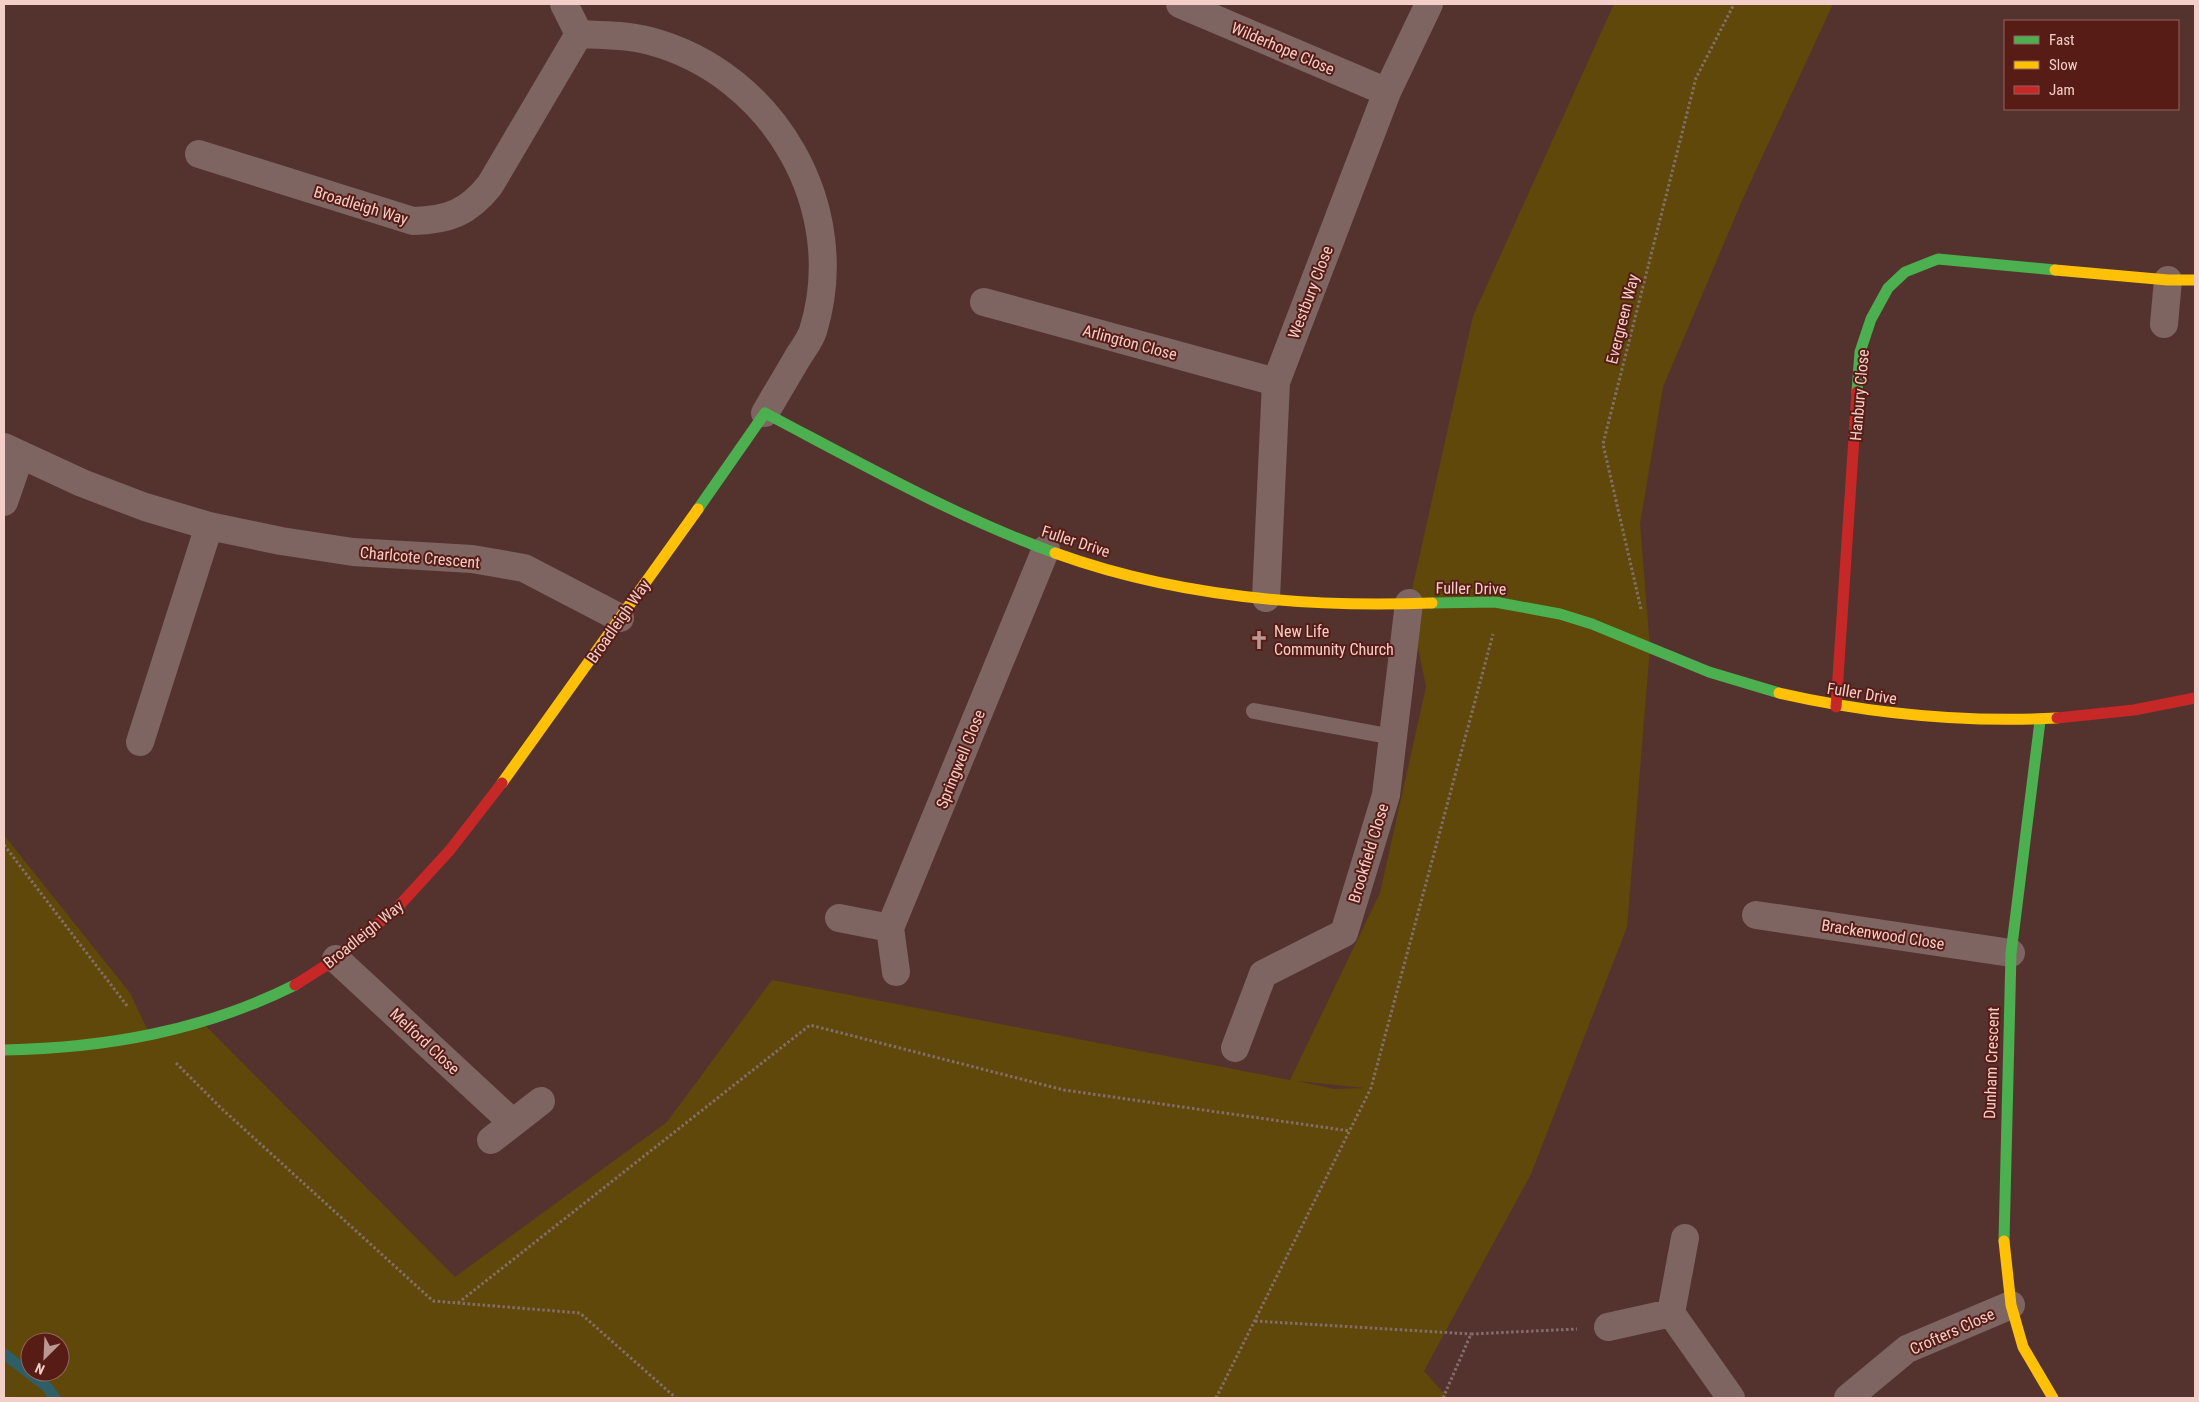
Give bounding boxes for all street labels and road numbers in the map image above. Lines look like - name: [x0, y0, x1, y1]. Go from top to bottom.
- street label: Wilderhope Close: [1228, 18, 1337, 79]
- street label: Broadleigh Way: [312, 182, 411, 229]
- street label: Westbury Close: [1284, 243, 1337, 341]
- street label: Evergreen Way: [1602, 272, 1643, 366]
- street label: Arlington Close: [1081, 321, 1179, 364]
- street label: Hanbury Close: [1846, 348, 1873, 442]
- street label: Fuller Drive: [1039, 522, 1112, 561]
- street label: Charlcote Crescent: [359, 543, 481, 572]
- street label: Broadleigh Way: [583, 576, 654, 667]
- street label: Fuller Drive: [1436, 578, 1506, 599]
- street label: Fuller Drive: [1826, 679, 1898, 708]
- street label: Springwell Close: [932, 707, 989, 811]
- street label: Brookfield Close: [1344, 801, 1393, 905]
- street label: Broadleigh Way: [320, 896, 407, 972]
- street label: Brackenwood Close: [1820, 915, 1946, 954]
- street label: Melford Close: [386, 1004, 463, 1078]
- street label: Dunham Crescent: [1980, 1007, 2003, 1119]
- street label: Crofters Close: [1907, 1304, 1997, 1359]

